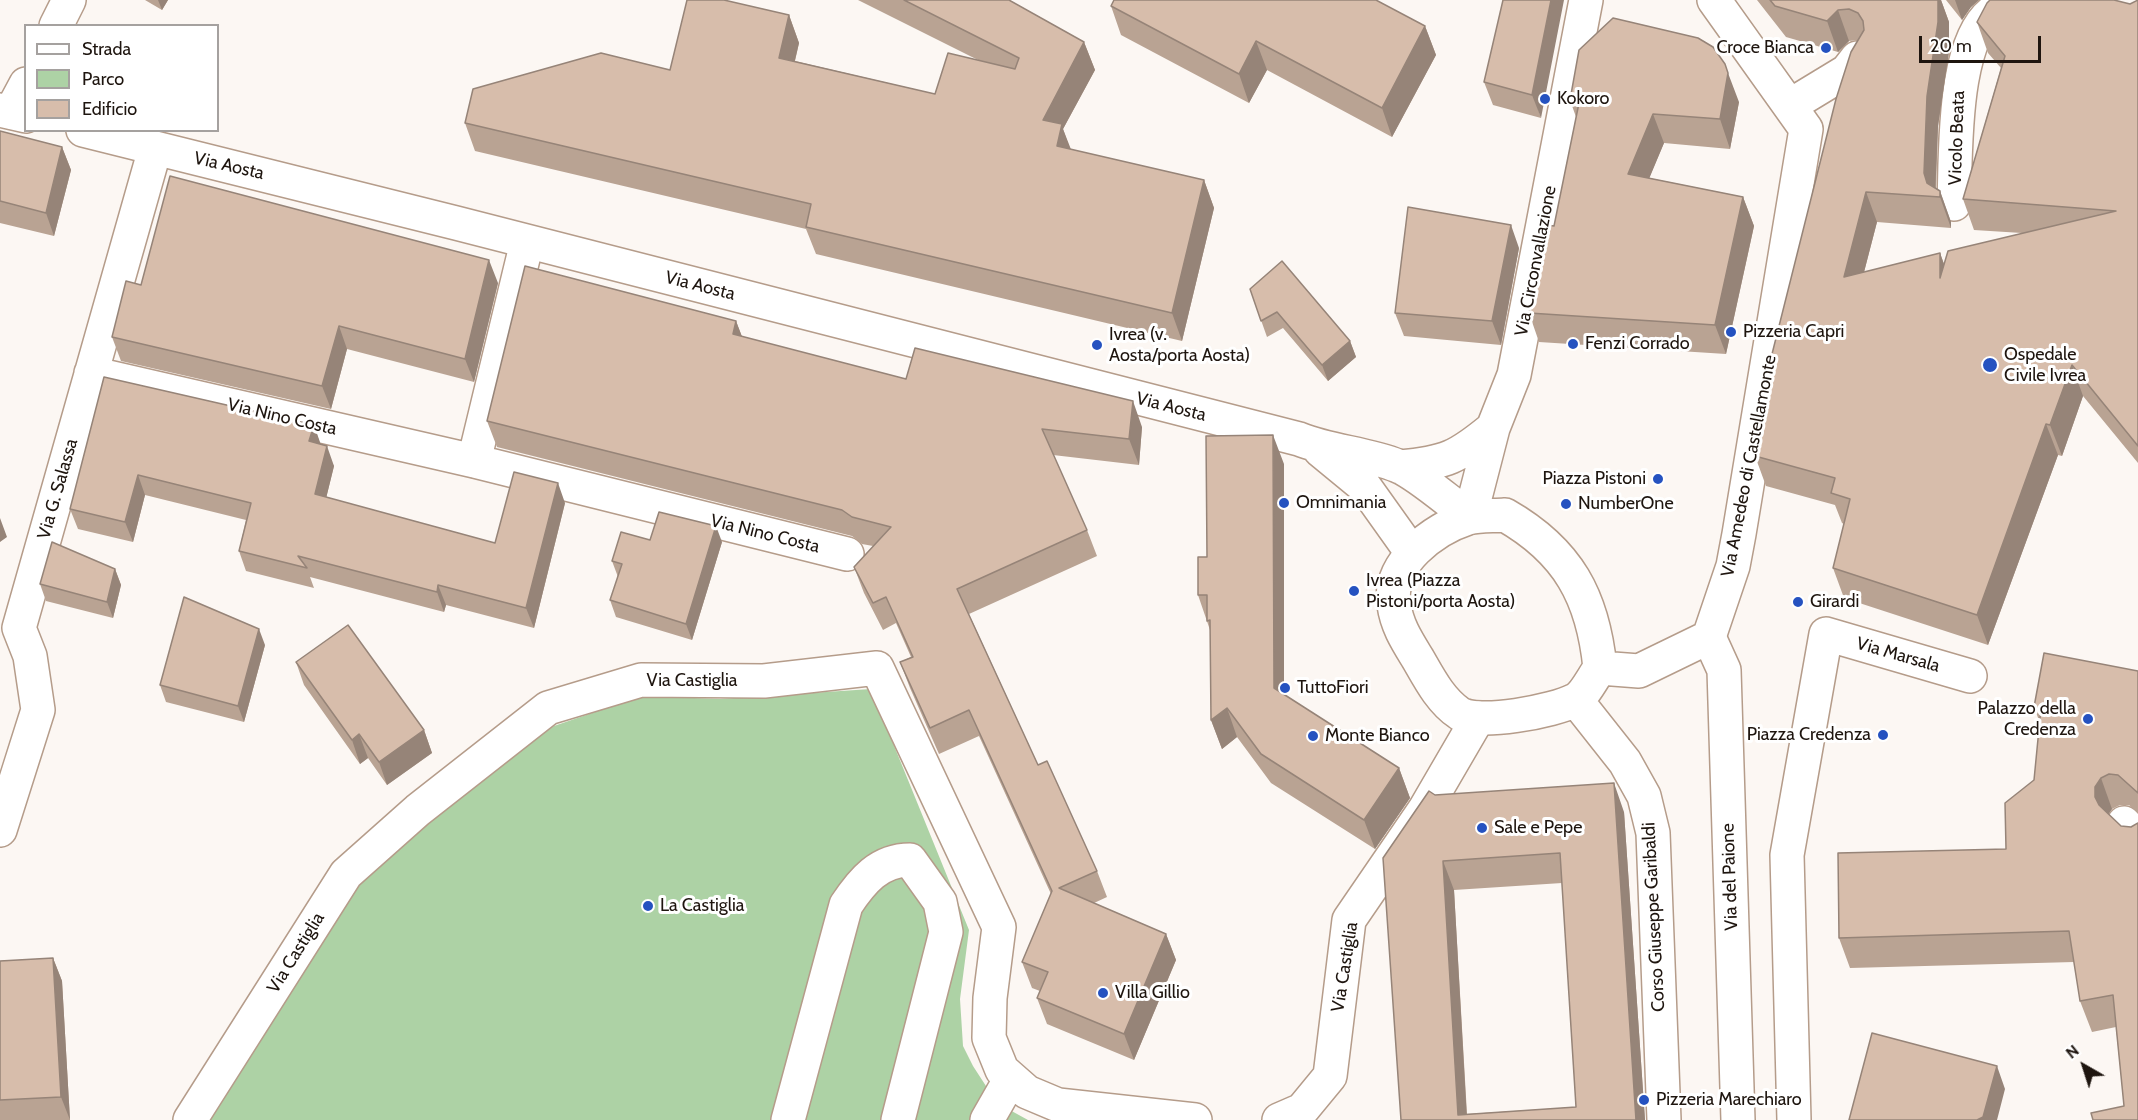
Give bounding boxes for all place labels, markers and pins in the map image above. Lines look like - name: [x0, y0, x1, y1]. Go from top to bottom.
- place label: Croce Bianca: [1716, 37, 1814, 59]
- marker: Croce Bianca: [1819, 41, 1833, 55]
- place label: Kokoro: [1557, 88, 1609, 110]
- marker: Kokoro: [1538, 92, 1552, 106]
- place label: Pizzeria Capri: [1743, 321, 1844, 343]
- place label: Ivrea (v. Aosta/porta Aosta): [1109, 324, 1250, 366]
- marker: Pizzeria Capri: [1724, 325, 1738, 339]
- place label: Fenzi Corrado: [1585, 333, 1690, 355]
- marker: Fenzi Corrado: [1566, 337, 1580, 351]
- marker: Ivrea (v. Aosta/porta Aosta): [1090, 338, 1104, 352]
- place label: Ospedale Civile Ivrea: [2004, 344, 2086, 386]
- marker: Ospedale Civile Ivrea: [1981, 356, 1999, 374]
- place label: Piazza Pistoni: [1542, 468, 1646, 490]
- marker: Piazza Pistoni: [1651, 472, 1665, 486]
- place label: Omnimania: [1296, 492, 1386, 514]
- place label: NumberOne: [1578, 493, 1674, 515]
- marker: Omnimania: [1277, 496, 1291, 510]
- marker: NumberOne: [1559, 497, 1573, 511]
- place label: Ivrea (Piazza Pistoni/porta Aosta): [1366, 570, 1515, 612]
- marker: Ivrea (Piazza Pistoni/porta Aosta): [1347, 584, 1361, 598]
- place label: Girardi: [1810, 591, 1859, 613]
- marker: Girardi: [1791, 595, 1805, 609]
- place label: TuttoFiori: [1297, 677, 1369, 699]
- marker: TuttoFiori: [1278, 681, 1292, 695]
- place label: Palazzo della Credenza: [1977, 698, 2076, 740]
- marker: Palazzo della Credenza: [2081, 712, 2095, 726]
- place label: Piazza Credenza: [1747, 724, 1871, 746]
- place label: Monte Bianco: [1325, 725, 1430, 747]
- marker: Piazza Credenza: [1876, 728, 1890, 742]
- marker: Monte Bianco: [1306, 729, 1320, 743]
- place label: Sale e Pepe: [1494, 817, 1582, 839]
- marker: Sale e Pepe: [1475, 821, 1489, 835]
- place label: La Castiglia: [660, 895, 744, 917]
- marker: La Castiglia: [641, 899, 655, 913]
- place label: Villa Gillio: [1115, 982, 1190, 1004]
- marker: Villa Gillio: [1096, 986, 1110, 1000]
- place label: Pizzeria Marechiaro: [1656, 1089, 1802, 1111]
- marker: Pizzeria Marechiaro: [1637, 1093, 1651, 1107]

